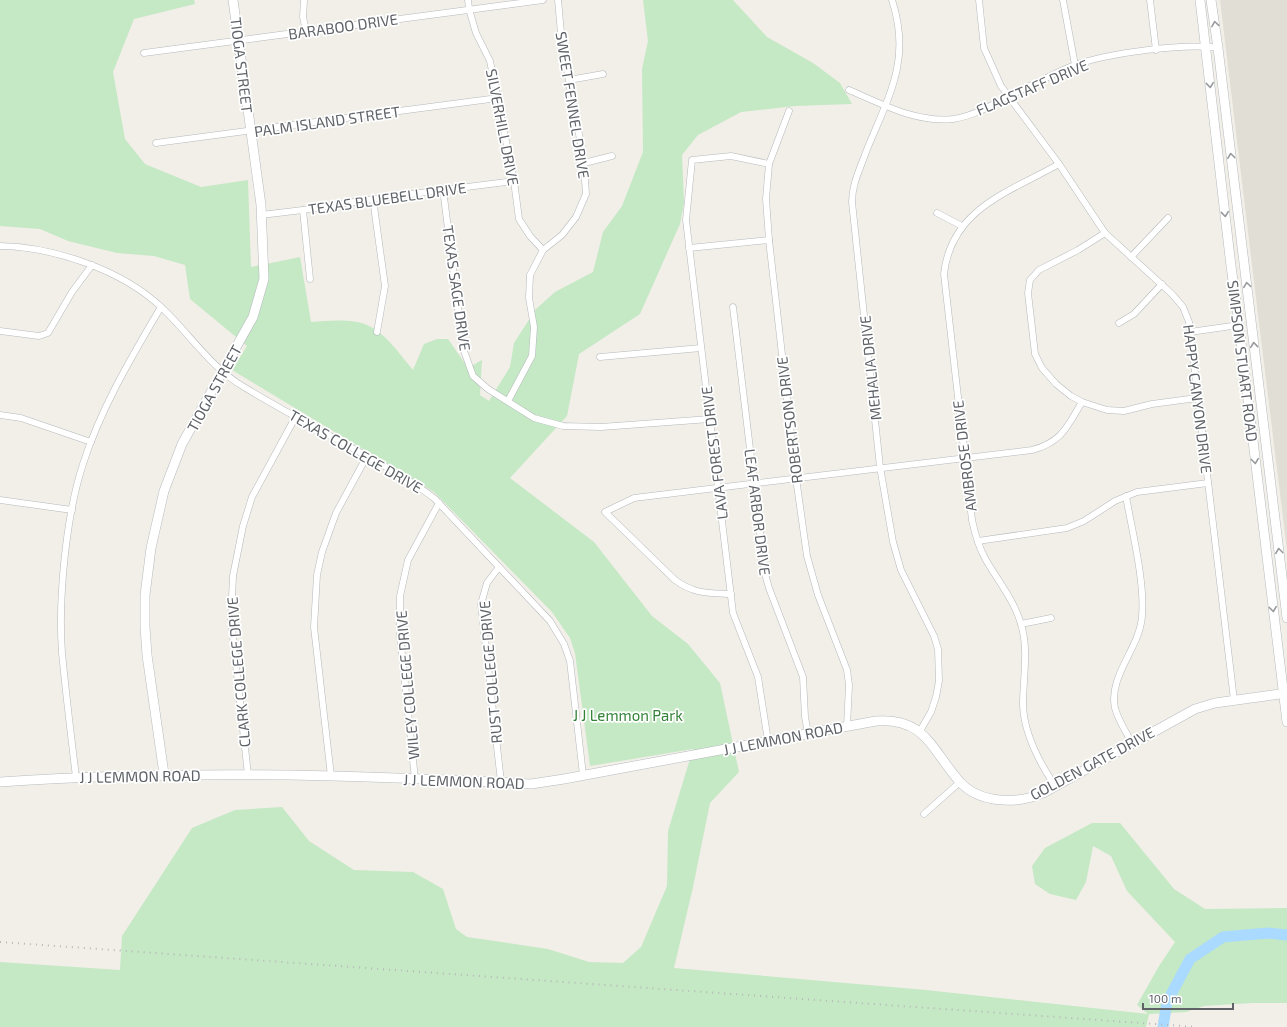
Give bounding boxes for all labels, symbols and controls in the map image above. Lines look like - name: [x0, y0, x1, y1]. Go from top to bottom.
- street label: BARABOO DRIVE: [287, 9, 399, 43]
- street label: TIOGA STREET: [227, 16, 257, 114]
- one-way arrow: [1211, 21, 1220, 27]
- street label: SWEET FENNEL DRIVE: [552, 30, 594, 180]
- street label: FLAGSTAFF DRIVE: [973, 55, 1091, 119]
- street label: SILVERHILL DRIVE: [483, 67, 523, 187]
- one-way arrow: [1205, 82, 1214, 88]
- street label: PALM ISLAND STREET: [253, 102, 401, 140]
- one-way arrow: [1227, 153, 1236, 159]
- street label: TEXAS BLUEBELL DRIVE: [307, 178, 467, 218]
- one-way arrow: [1220, 211, 1229, 217]
- street label: TEXAS SAGE DRIVE: [439, 224, 475, 352]
- street label: SIMPSON STUART ROAD: [1224, 279, 1262, 443]
- one-way arrow: [1243, 282, 1252, 288]
- street label: MEHALIA DRIVE: [856, 315, 884, 421]
- street label: HAPPY CANYON DRIVE: [1180, 323, 1216, 475]
- street label: TIOGA STREET: [183, 341, 245, 434]
- one-way arrow: [1250, 342, 1259, 348]
- street label: ROBERTSON DRIVE: [772, 355, 806, 485]
- street label: LAVA FOREST DRIVE: [697, 385, 731, 521]
- street label: AMBROSE DRIVE: [948, 399, 980, 513]
- street label: TEXAS COLLEGE DRIVE: [286, 405, 426, 497]
- street label: LEAF ARBOR DRIVE: [741, 448, 775, 576]
- one-way arrow: [1250, 458, 1259, 464]
- one-way arrow: [1275, 548, 1284, 554]
- street label: CLARK COLLEGE DRIVE: [222, 596, 254, 748]
- street label: RUST COLLEGE DRIVE: [475, 600, 505, 744]
- one-way arrow: [1268, 606, 1277, 612]
- street label: WILEY COLLEGE DRIVE: [392, 610, 422, 760]
- park label: J J Lemmon Park: [573, 706, 683, 724]
- street label: J J LEMMON ROAD: [722, 718, 844, 758]
- street label: GOLDEN GATE DRIVE: [1027, 723, 1157, 803]
- street label: J J LEMMON ROAD: [79, 766, 201, 786]
- street label: J J LEMMON ROAD: [403, 770, 525, 792]
- scale bar: [1143, 985, 1233, 1011]
- text: 100 m: [1149, 991, 1181, 1005]

